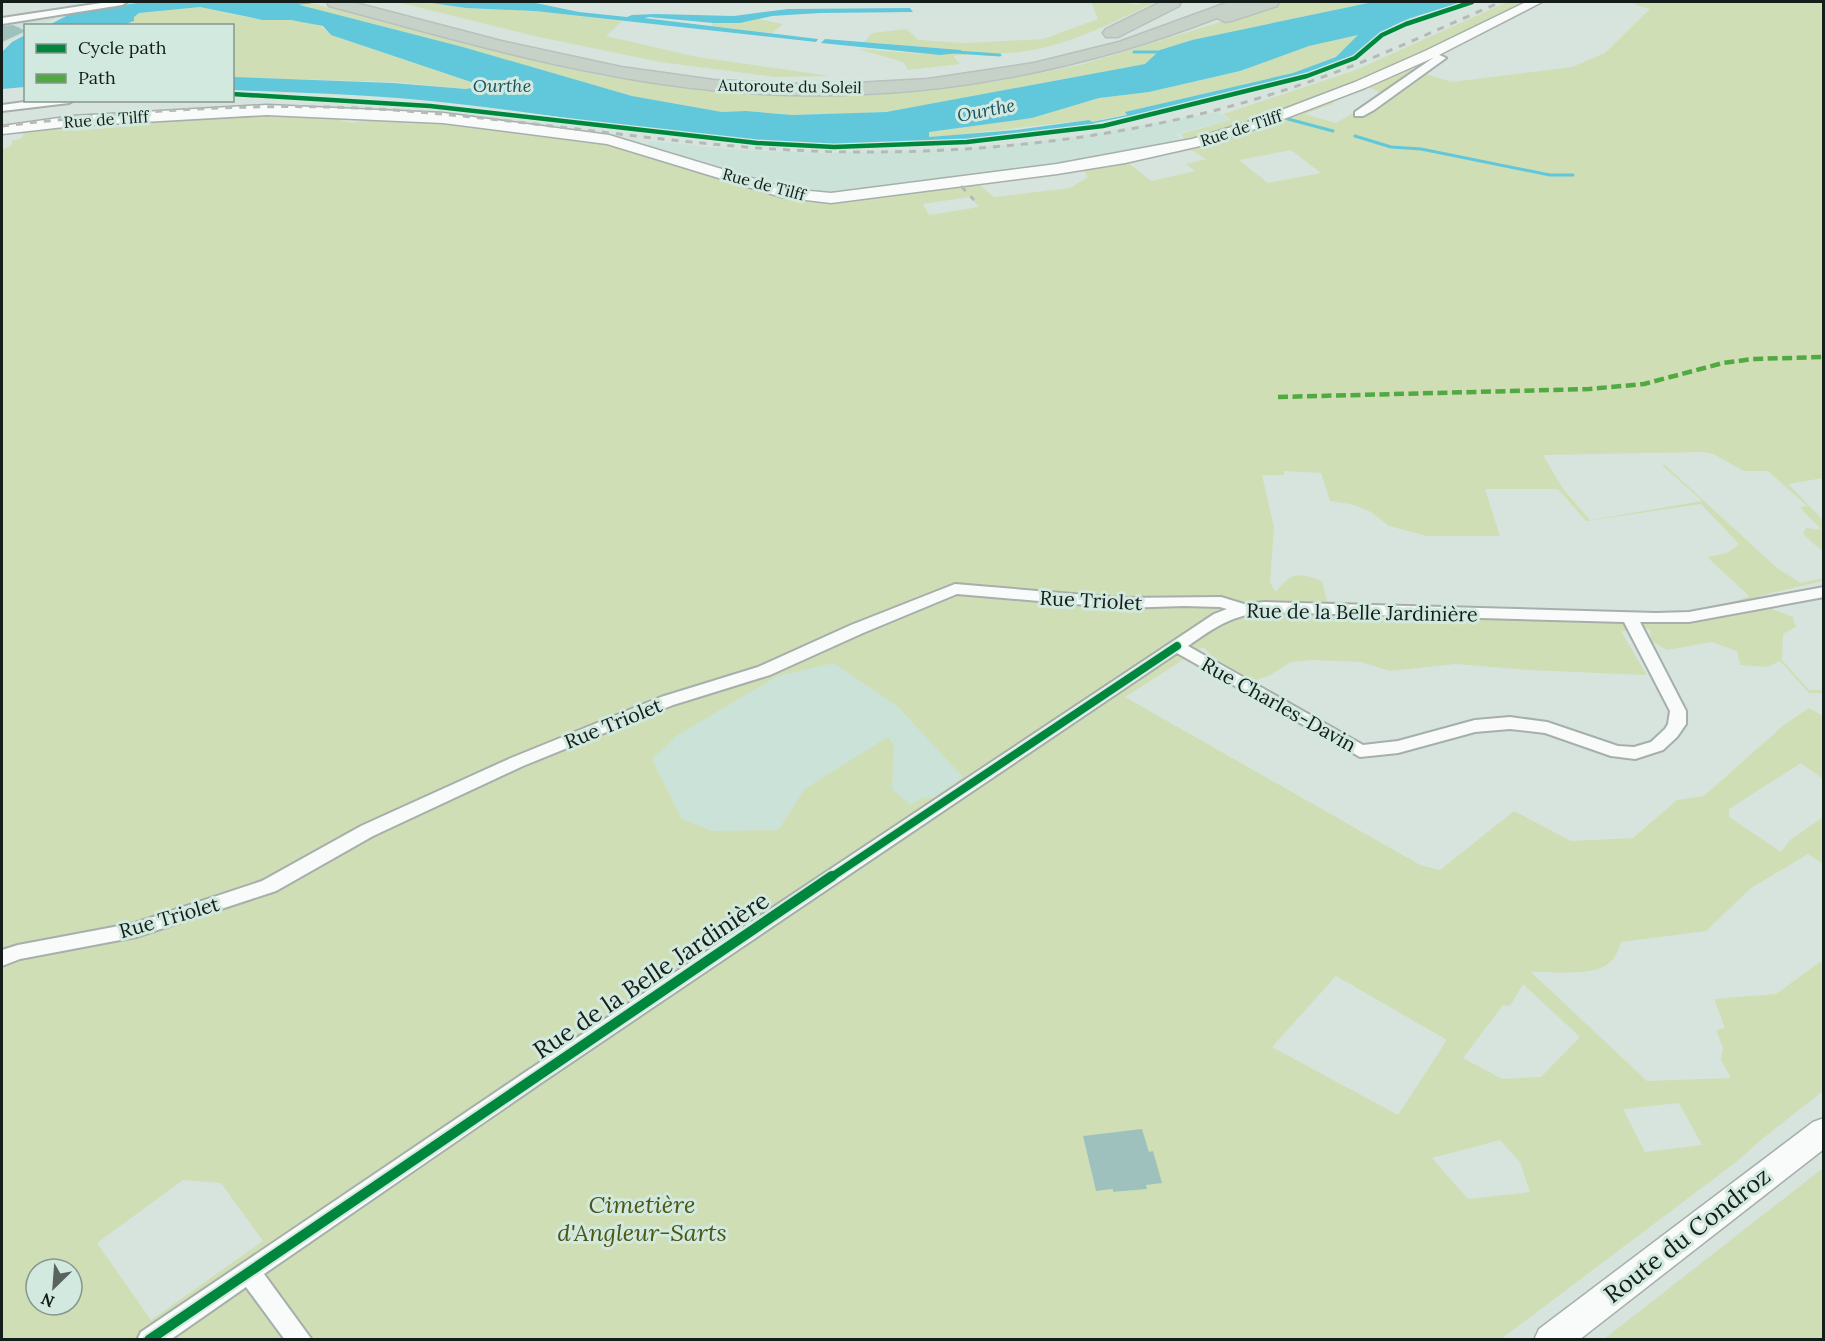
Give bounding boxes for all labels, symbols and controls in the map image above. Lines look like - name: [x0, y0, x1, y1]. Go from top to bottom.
- legend: [24, 24, 234, 102]
- text: Cycle path: [78, 36, 167, 59]
- text: Path: [78, 66, 116, 89]
- water label: Ourthe: [473, 74, 531, 97]
- street label: Autoroute du Soleil: [717, 75, 862, 97]
- water label: Ourthe: [955, 93, 1017, 127]
- street label: Rue de Tilff: [1197, 105, 1286, 151]
- street label: Rue de Tilff: [63, 106, 151, 132]
- street label: Rue de Tilff: [720, 163, 809, 205]
- street label: Rue Triolet: [1039, 585, 1143, 615]
- street label: Rue de la Belle Jardinière: [1246, 597, 1478, 627]
- street label: Rue Charles-Davin: [1197, 651, 1361, 757]
- street label: Rue Triolet: [561, 692, 666, 754]
- street label: Rue de la Belle Jardinière: [527, 884, 775, 1066]
- street label: Rue Triolet: [116, 891, 222, 943]
- street label: Route du Condroz: [1597, 1160, 1777, 1310]
- park label: Cimetière d'Angleur-Sarts: [557, 1189, 727, 1248]
- north arrow: [24, 1257, 84, 1317]
- text: N: [38, 1289, 57, 1312]

